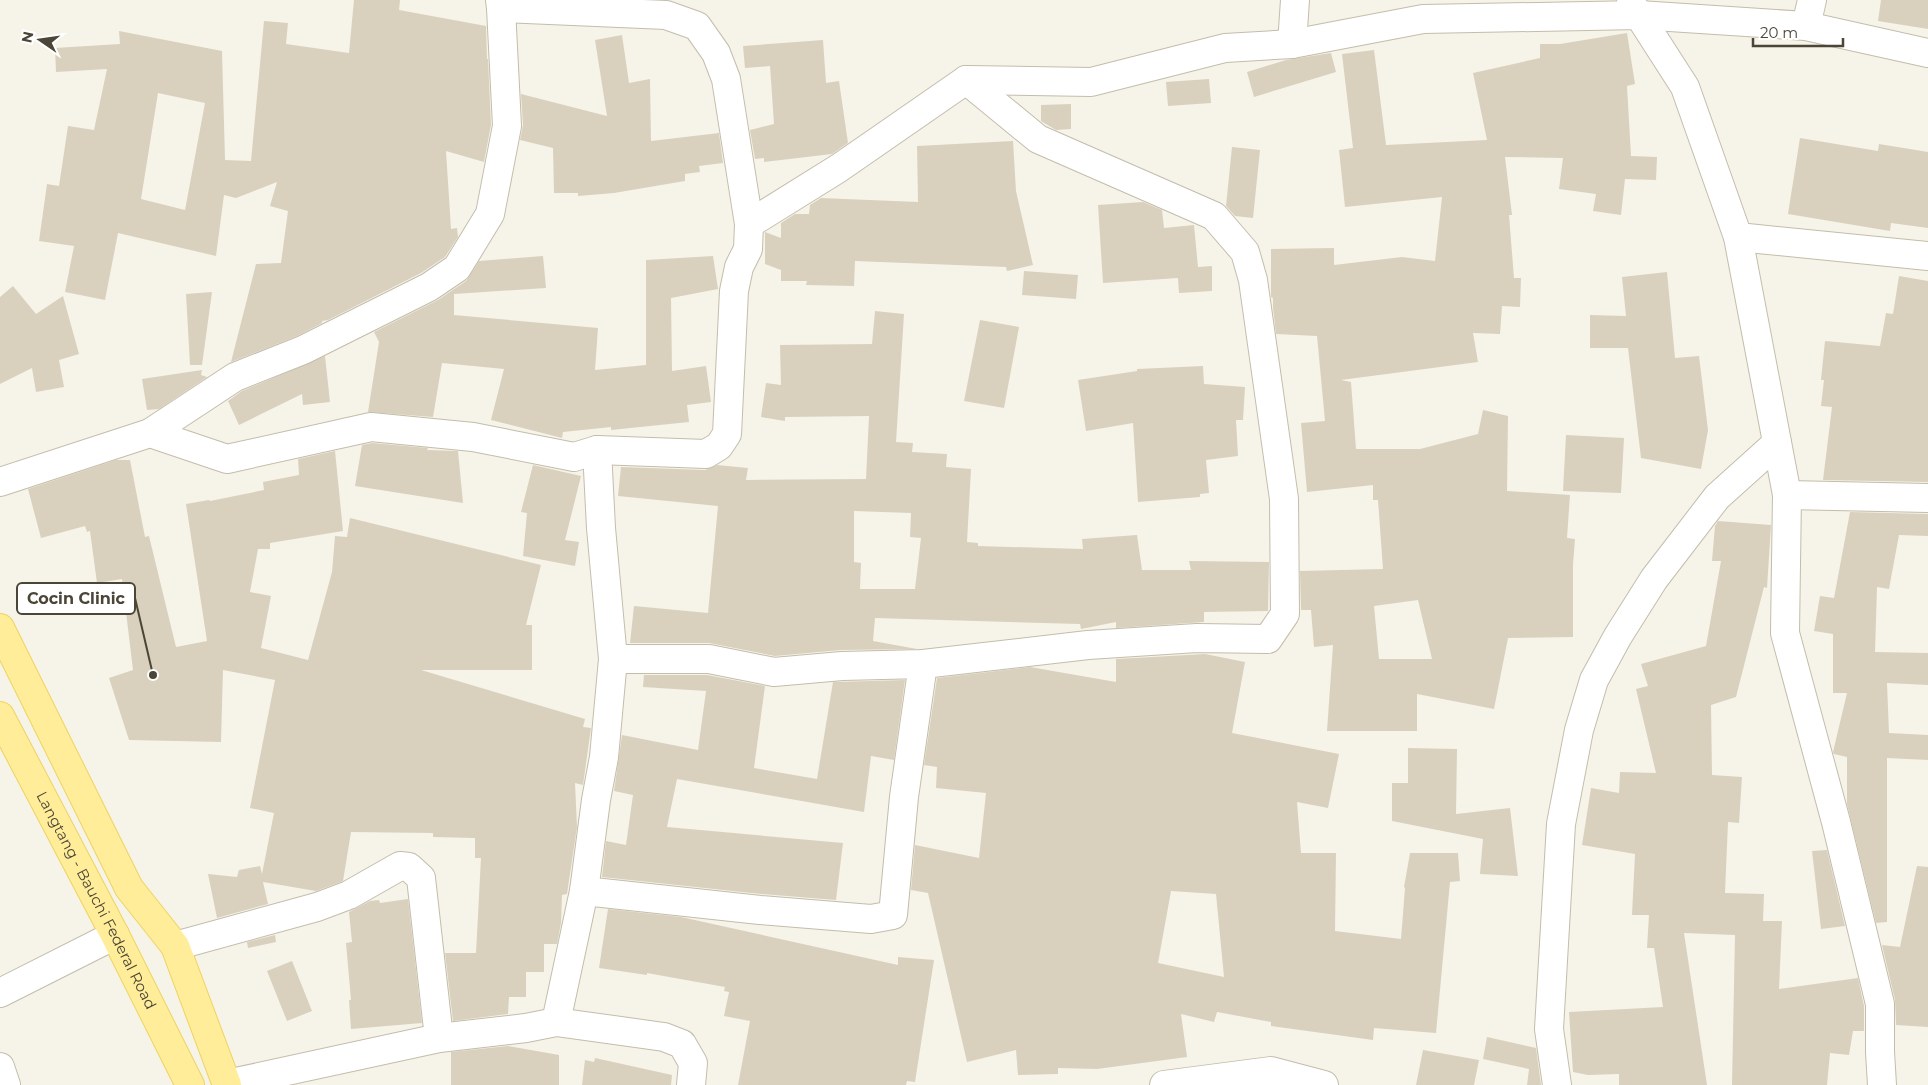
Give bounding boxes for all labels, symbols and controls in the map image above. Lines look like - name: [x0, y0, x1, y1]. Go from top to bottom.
- north arrow: [15, 15, 65, 65]
- scale bar: [1753, 15, 1843, 47]
- text: 20 m: [1760, 23, 1798, 42]
- text: N: [17, 30, 37, 45]
- callout: Cocin Clinic: [17, 583, 135, 614]
- text: Cocin Clinic: [27, 589, 126, 608]
- street label: Langtang - Bauchi Federal Road: [32, 788, 161, 1012]

